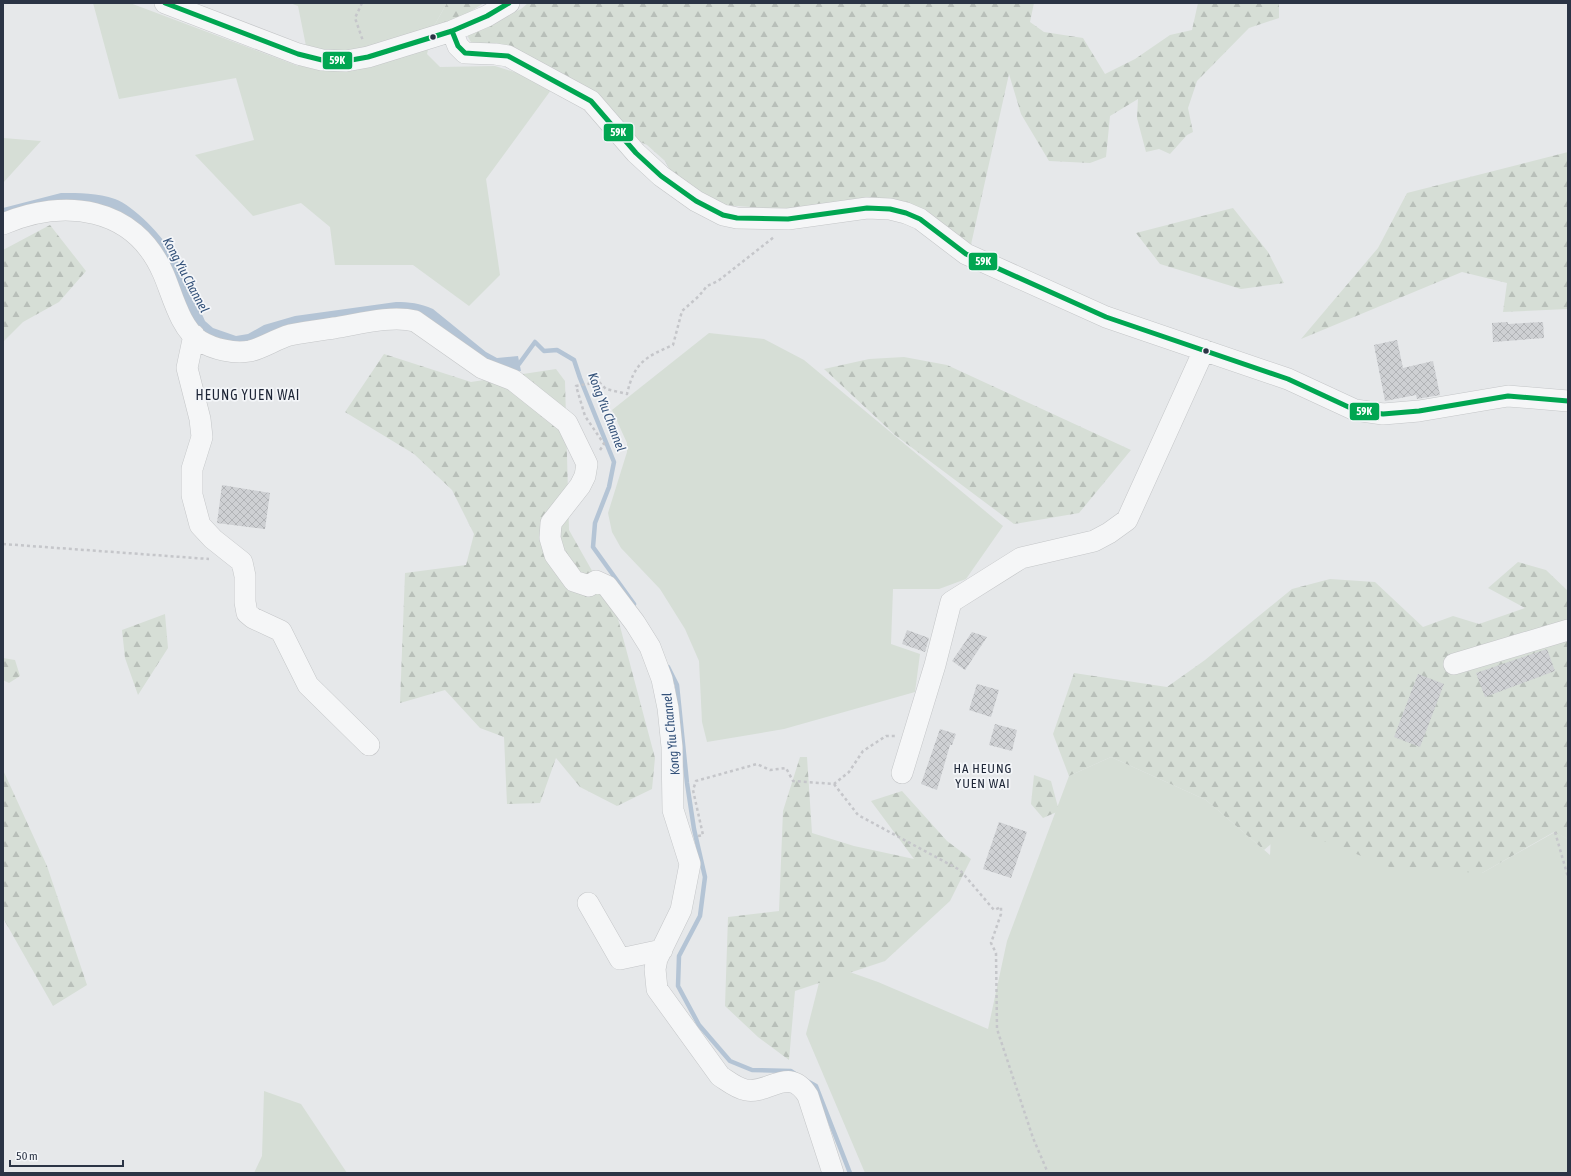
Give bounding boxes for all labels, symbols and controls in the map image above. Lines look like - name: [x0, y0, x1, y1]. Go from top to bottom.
- unlabelled marker: [428, 32, 438, 42]
- line badge: 59K: [322, 51, 353, 70]
- text: 59K: [329, 54, 345, 66]
- line badge: 59K: [603, 123, 634, 142]
- text: 59K: [610, 126, 626, 138]
- water label: Kong Yiu Channel: [160, 235, 212, 315]
- line badge: 59K: [968, 252, 998, 271]
- text: 59K: [975, 255, 991, 267]
- unlabelled marker: [1201, 346, 1211, 356]
- water label: Kong Yiu Channel: [585, 371, 629, 453]
- district label: HEUNG YUEN WAI: [196, 387, 300, 403]
- line badge: 59K: [1349, 402, 1380, 421]
- text: 59K: [1356, 405, 1372, 417]
- water label: Kong Yiu Channel: [659, 692, 683, 776]
- district label: HA HEUNG YUEN WAI: [953, 761, 1013, 791]
- scale bar: [10, 1142, 123, 1168]
- text: 50 m: [16, 1149, 38, 1163]

